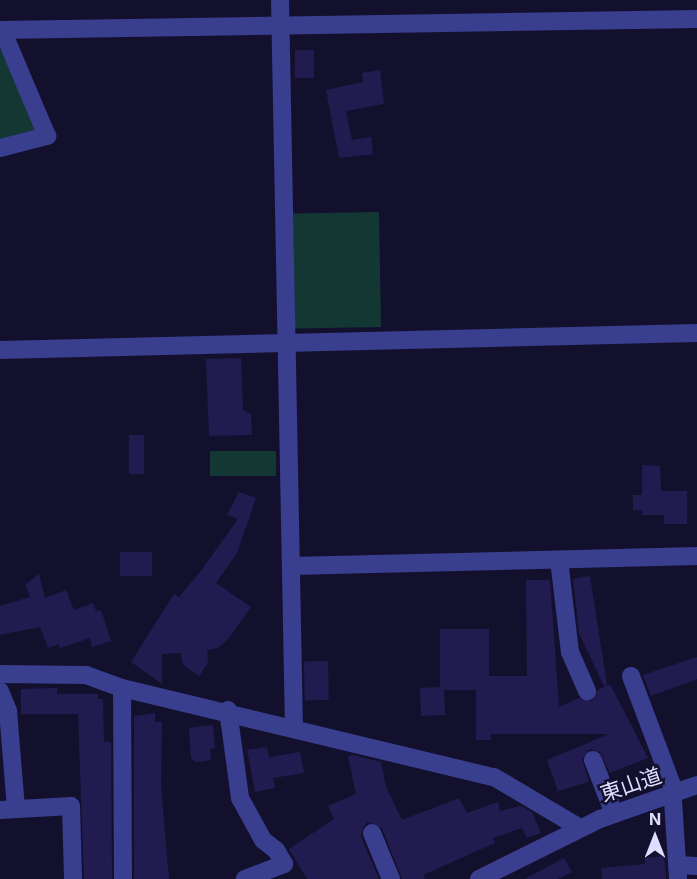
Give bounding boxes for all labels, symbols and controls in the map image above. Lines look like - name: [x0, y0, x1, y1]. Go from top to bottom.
- street label: 東山道: [597, 763, 665, 807]
- north arrow: [625, 807, 685, 867]
- text: N: [649, 809, 661, 829]

